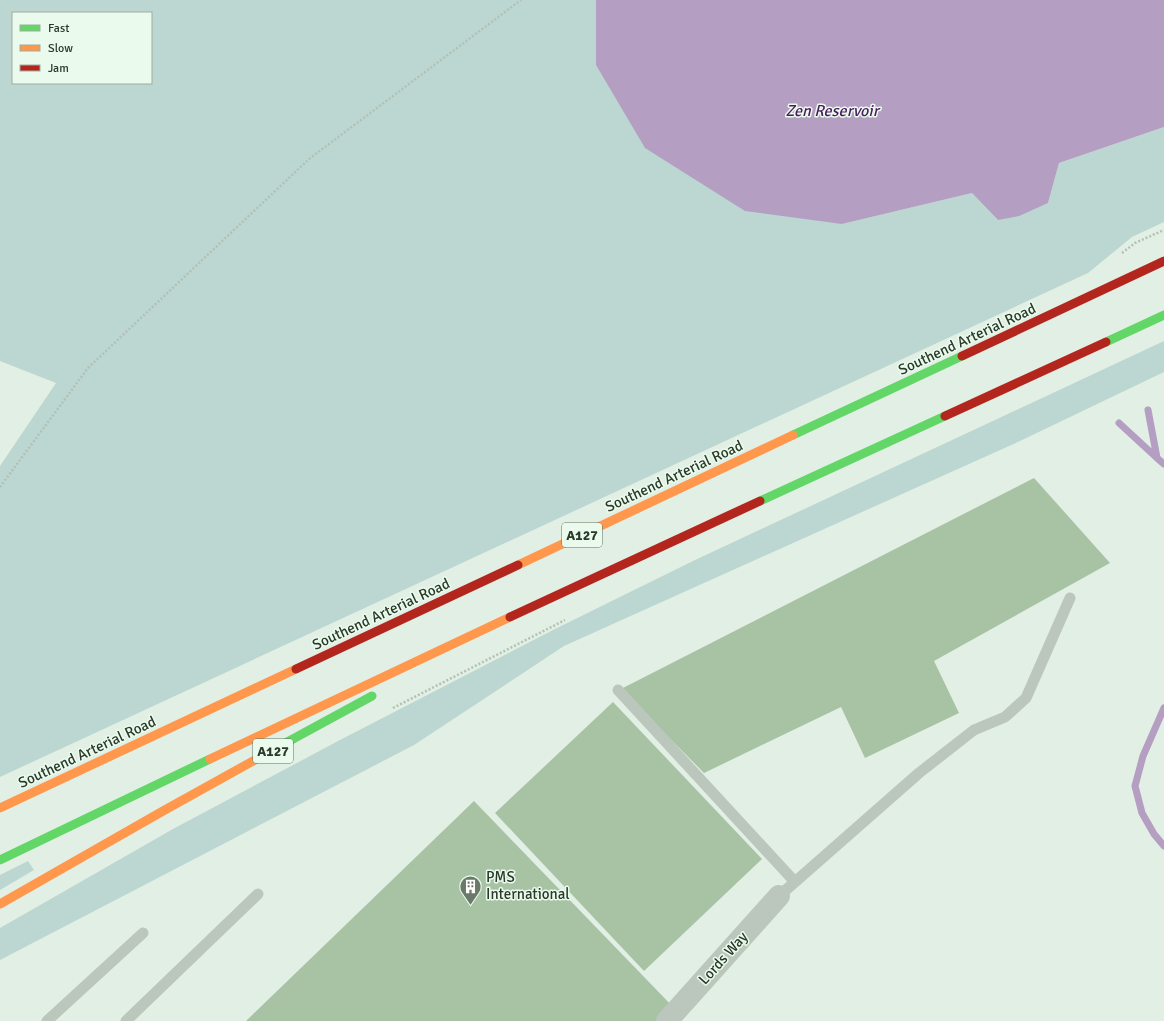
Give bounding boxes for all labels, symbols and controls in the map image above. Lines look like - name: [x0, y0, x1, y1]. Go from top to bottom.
- legend: [12, 12, 152, 84]
- text: Fast: [48, 21, 69, 36]
- text: Slow: [48, 41, 73, 56]
- text: Jam: [48, 61, 69, 76]
- water label: Zen Reservoir: [785, 101, 881, 121]
- street label: Southend Arterial Road: [895, 299, 1039, 379]
- street label: Southend Arterial Road: [602, 436, 746, 516]
- road number: A127: [562, 523, 602, 547]
- street label: Southend Arterial Road: [309, 574, 453, 654]
- street label: Southend Arterial Road: [15, 712, 159, 792]
- road number: A127: [253, 739, 293, 763]
- place label: PMS International: [486, 868, 570, 903]
- building icon: PMS International: [457, 873, 483, 906]
- street label: Lords Way: [695, 928, 751, 988]

